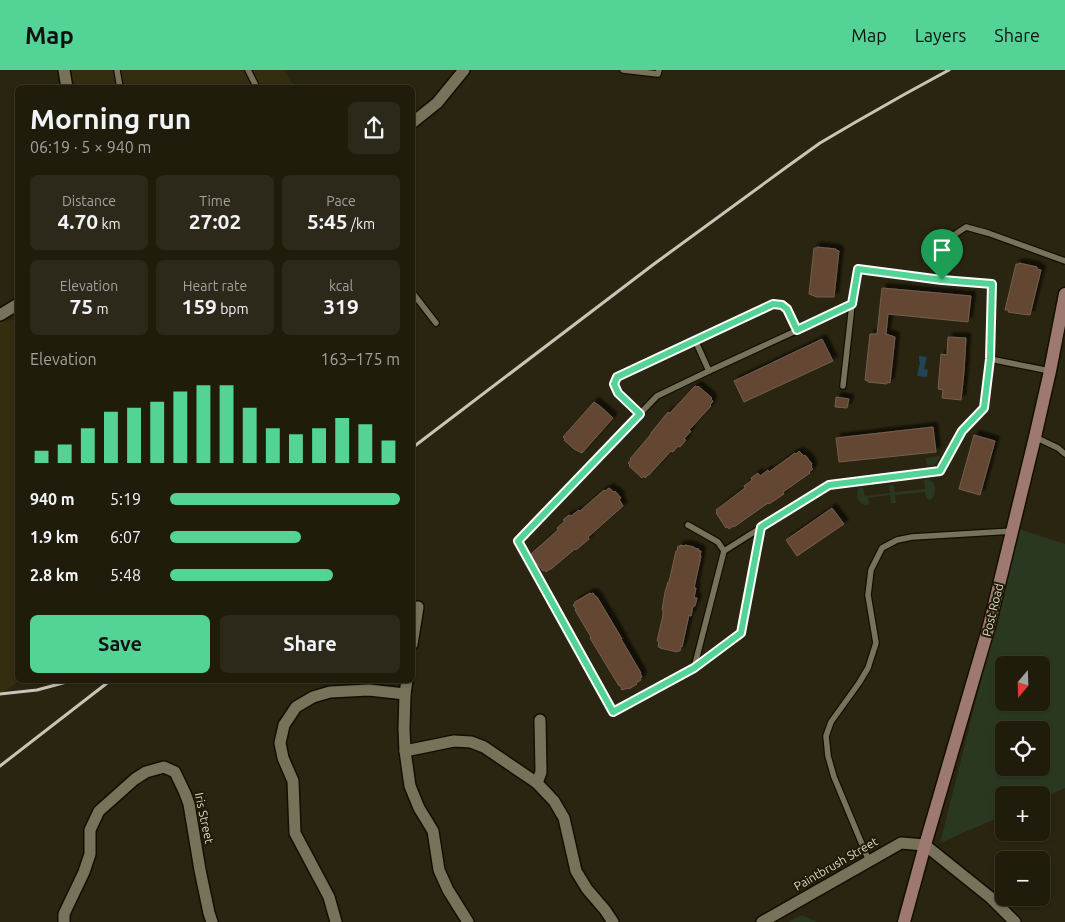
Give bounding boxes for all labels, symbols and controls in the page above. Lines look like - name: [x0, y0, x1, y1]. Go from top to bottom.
- text: Map: [25, 22, 74, 49]
- text: Map: [851, 25, 887, 45]
- text: Layers: [915, 25, 966, 45]
- text: Share: [994, 25, 1040, 45]
- button: share: [348, 102, 400, 154]
- text: Morning run: [30, 103, 191, 134]
- text: 06:19 · 5 × 940 m: [30, 138, 151, 156]
- text: Distance: [62, 193, 116, 209]
- text: Time: [199, 193, 231, 209]
- text: Pace: [326, 193, 356, 209]
- text: 4.70: [57, 209, 98, 233]
- text: 27:02: [189, 209, 241, 233]
- text: 5:45: [307, 209, 348, 233]
- text: km: [98, 216, 121, 232]
- text: /km: [348, 216, 375, 232]
- pin: [921, 229, 963, 280]
- icon: arrive: [928, 236, 956, 264]
- text: Elevation: [60, 278, 118, 294]
- text: Heart rate: [183, 278, 247, 294]
- text: kcal: [329, 278, 353, 294]
- text: 75: [70, 294, 93, 318]
- text: 159: [181, 294, 217, 318]
- text: 319: [323, 294, 359, 318]
- text: m: [93, 301, 109, 317]
- text: bpm: [217, 301, 249, 317]
- text: Elevation: [30, 350, 97, 368]
- text: 163–175 m: [320, 350, 400, 368]
- text: 940 m: [30, 490, 75, 508]
- text: 5:19: [110, 490, 141, 508]
- text: 1.9 km: [30, 528, 79, 546]
- text: 6:07: [110, 528, 141, 546]
- text: 2.8 km: [30, 566, 79, 584]
- text: 5:48: [110, 566, 141, 584]
- street label: Post Road: [980, 582, 1005, 638]
- button: Save: [30, 615, 210, 673]
- button: Share: [220, 615, 400, 673]
- north arrow: [995, 656, 1050, 711]
- map controls: [995, 656, 1050, 906]
- button: locate: [995, 721, 1050, 776]
- button: +: [995, 786, 1050, 841]
- street label: Iris Street: [193, 791, 216, 845]
- street label: Paintbrush Street: [792, 834, 880, 893]
- button: −: [995, 851, 1050, 906]

